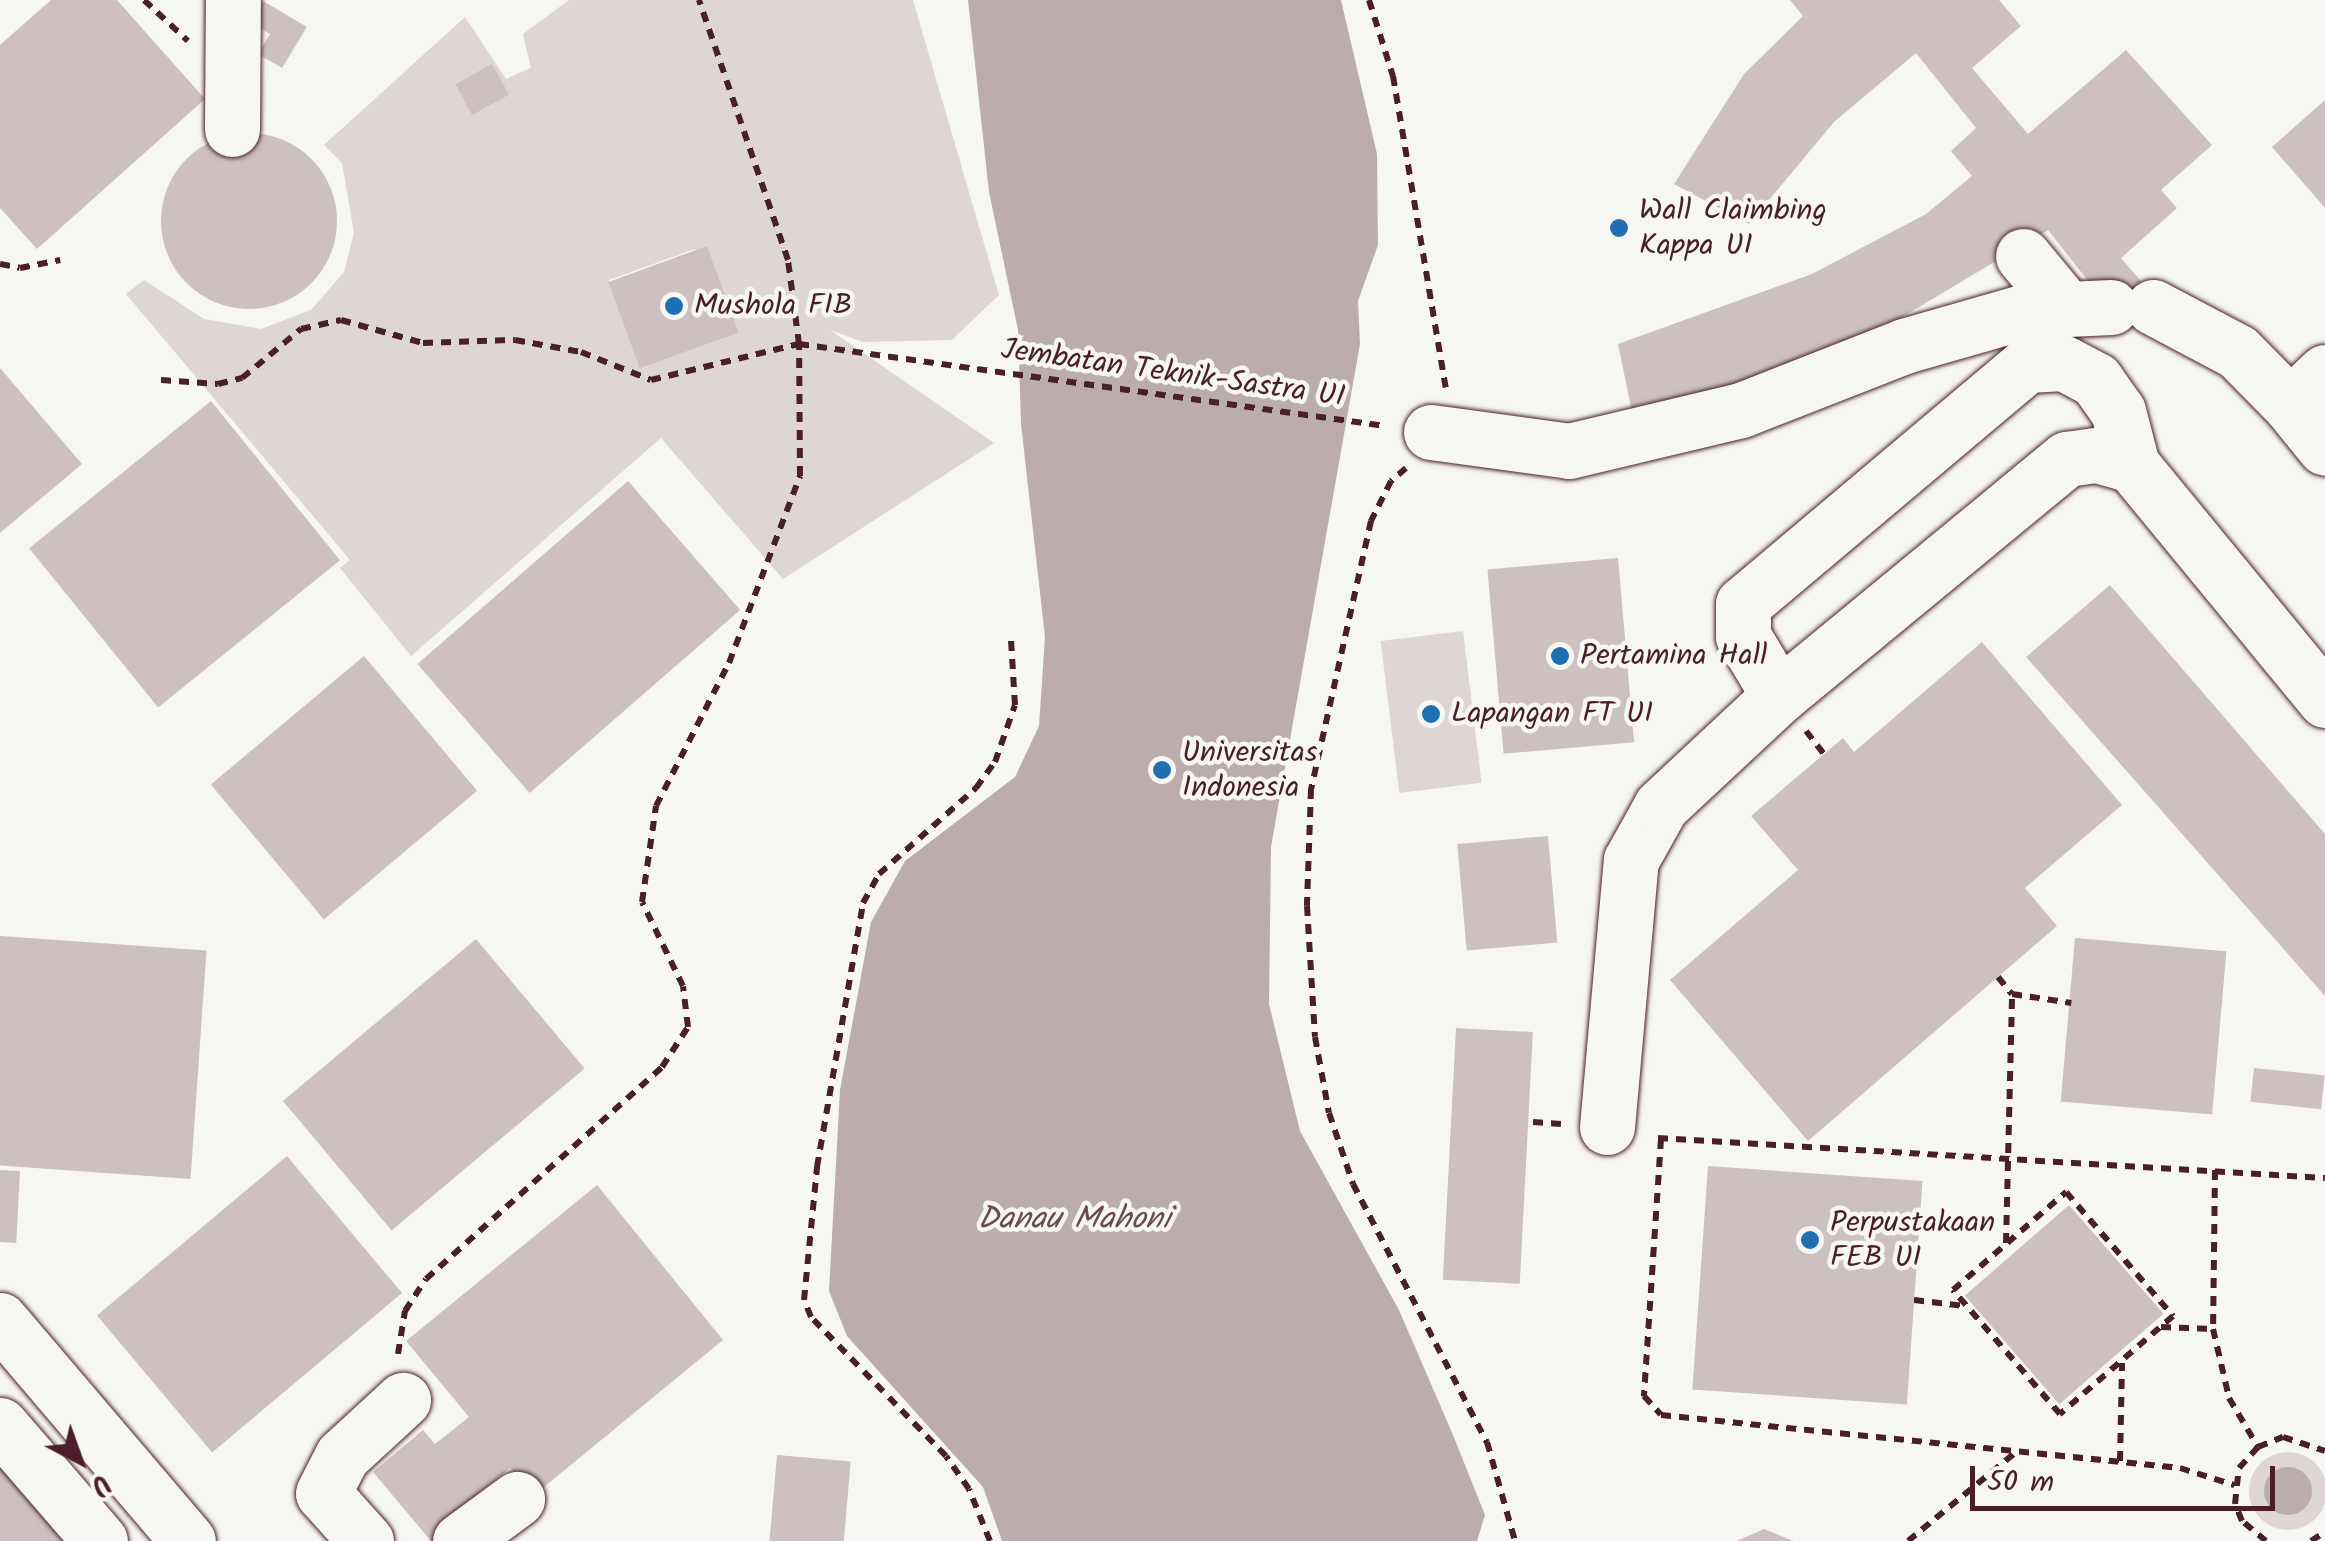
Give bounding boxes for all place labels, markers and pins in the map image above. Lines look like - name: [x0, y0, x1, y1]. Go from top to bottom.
- place label: Wall Claimbing Kappa UI: [1639, 193, 1827, 264]
- marker: Wall Claimbing Kappa UI: [1608, 217, 1630, 239]
- place label: Mushola FIB: [694, 288, 852, 324]
- marker: Mushola FIB: [663, 295, 685, 317]
- place label: Pertamina Hall: [1580, 638, 1767, 674]
- marker: Pertamina Hall: [1549, 645, 1571, 667]
- place label: Lapangan FT UI: [1451, 696, 1653, 732]
- marker: Lapangan FT UI: [1420, 703, 1442, 725]
- place label: Universitas Indonesia: [1182, 735, 1318, 806]
- marker: Universitas Indonesia: [1151, 759, 1173, 781]
- place label: Perpustakaan FEB UI: [1830, 1205, 1995, 1276]
- marker: Perpustakaan FEB UI: [1799, 1229, 1821, 1251]

